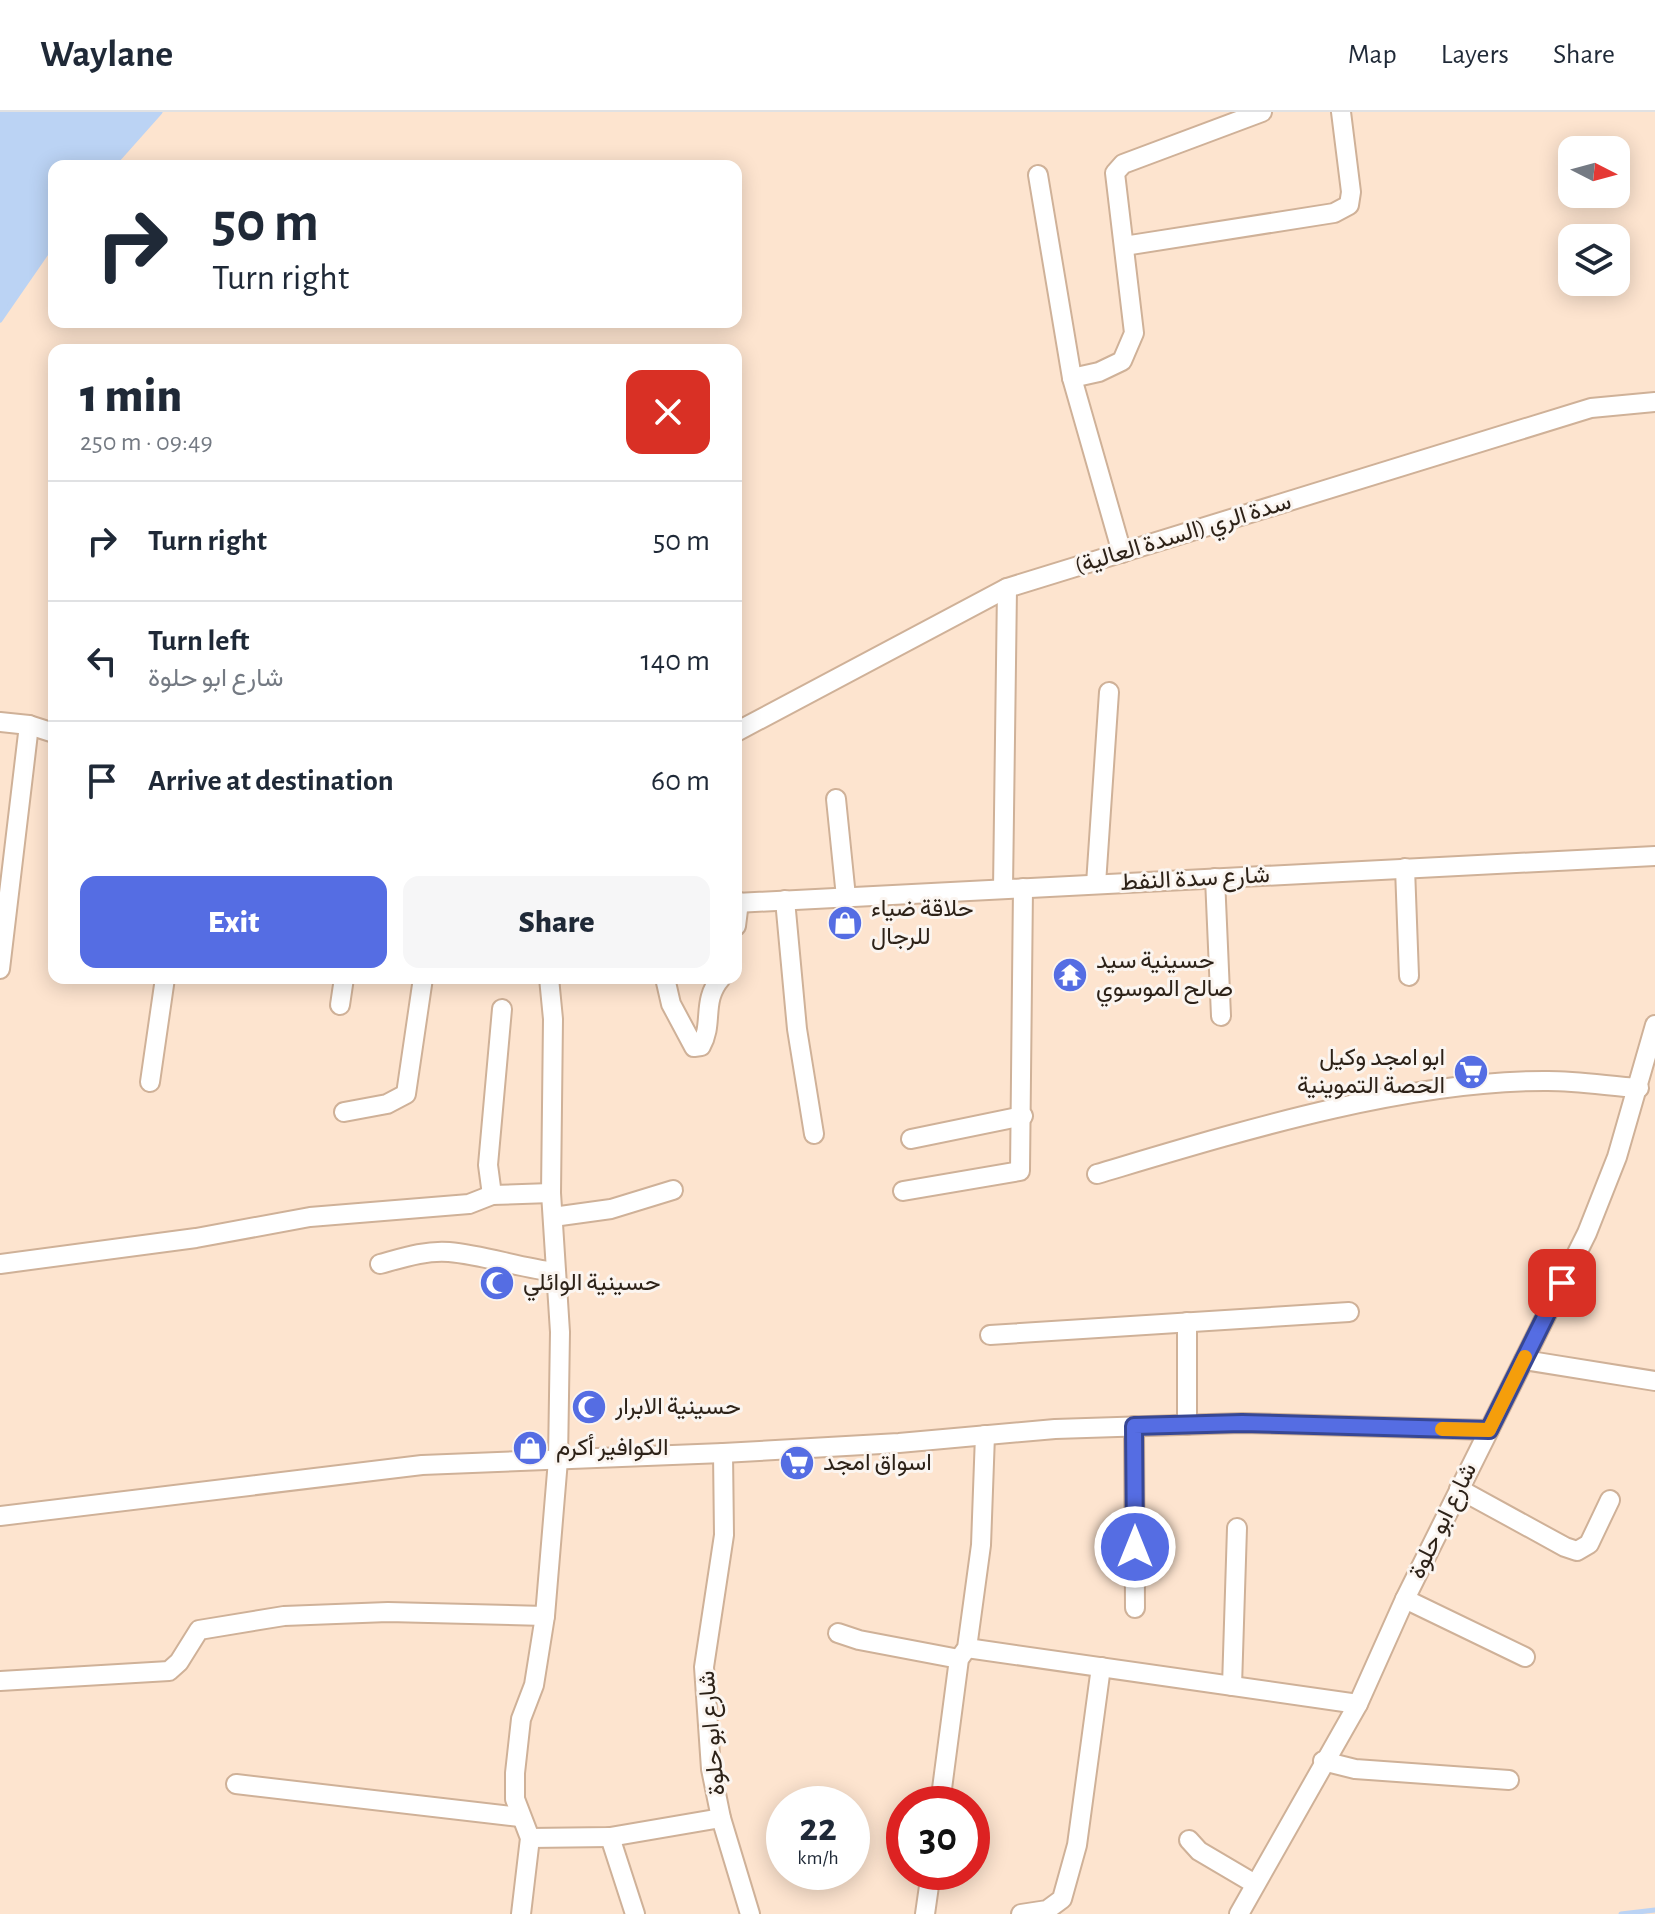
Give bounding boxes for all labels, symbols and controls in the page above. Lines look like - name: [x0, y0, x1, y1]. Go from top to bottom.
- text: Waylane: [40, 36, 173, 74]
- text: Map: [1348, 41, 1397, 69]
- text: Layers: [1441, 41, 1509, 69]
- text: Share: [1553, 41, 1615, 69]
- north arrow: [1558, 136, 1630, 208]
- map controls: [1558, 136, 1630, 296]
- icon: right: [80, 192, 184, 296]
- text: 50 m: [212, 195, 319, 251]
- button: layers: [1558, 224, 1630, 296]
- text: Turn right: [212, 260, 349, 296]
- button: close: [626, 370, 710, 454]
- text: 1 min: [80, 373, 182, 421]
- text: 250 m · 09:49: [80, 429, 213, 455]
- street label: سدة الري (السدة العالية): [1072, 490, 1296, 584]
- icon: right: [80, 519, 124, 563]
- text: Turn right: [148, 526, 267, 556]
- text: 50 m: [653, 526, 710, 556]
- text: Turn left: [148, 626, 249, 656]
- icon: left: [80, 639, 124, 683]
- text: 140 m: [640, 646, 710, 676]
- text: شارع ابو حلوة: [148, 665, 284, 691]
- icon: arrive: [80, 759, 124, 803]
- text: Arrive at destination: [148, 766, 394, 796]
- text: 60 m: [651, 766, 710, 796]
- street label: شارع سدة النفط: [1120, 863, 1271, 898]
- button: Exit: [80, 876, 387, 968]
- button: Share: [403, 876, 710, 968]
- place label: حلاقة ضياء للرجال: [871, 897, 974, 951]
- shop icon: حلاقة ضياء للرجال: [826, 904, 864, 942]
- place label: حسينية سيد صالح الموسوي: [1096, 949, 1233, 1007]
- temple icon: حسينية سيد صالح الموسوي: [1051, 956, 1089, 994]
- place label: ابو امجد وكيل الحصة التموينية: [1297, 1046, 1445, 1100]
- supermarket icon: ابو امجد وكيل الحصة التموينية: [1452, 1053, 1490, 1091]
- pin: [1528, 1249, 1596, 1317]
- icon: arrive: [1540, 1261, 1584, 1305]
- mosque icon: حسينية الوائلي: [478, 1264, 516, 1302]
- place label: حسينية الوائلي: [523, 1271, 661, 1301]
- mosque icon: حسينية الابرار: [570, 1388, 608, 1426]
- place label: حسينية الابرار: [614, 1395, 741, 1421]
- shop icon: الكوافير أكرم: [511, 1429, 549, 1467]
- place label: الكوافير أكرم: [556, 1433, 669, 1463]
- supermarket icon: اسواق امجد: [778, 1444, 816, 1482]
- place label: اسواق امجد: [823, 1451, 932, 1477]
- street label: شارع ابو حلوة: [1405, 1460, 1484, 1584]
- position arrow: [1093, 1505, 1177, 1589]
- street label: شارع ابو حلوة: [695, 1669, 732, 1796]
- speed limit sign: 30: [886, 1786, 990, 1890]
- text: 22: [799, 1808, 837, 1848]
- text: km/h: [797, 1848, 839, 1868]

